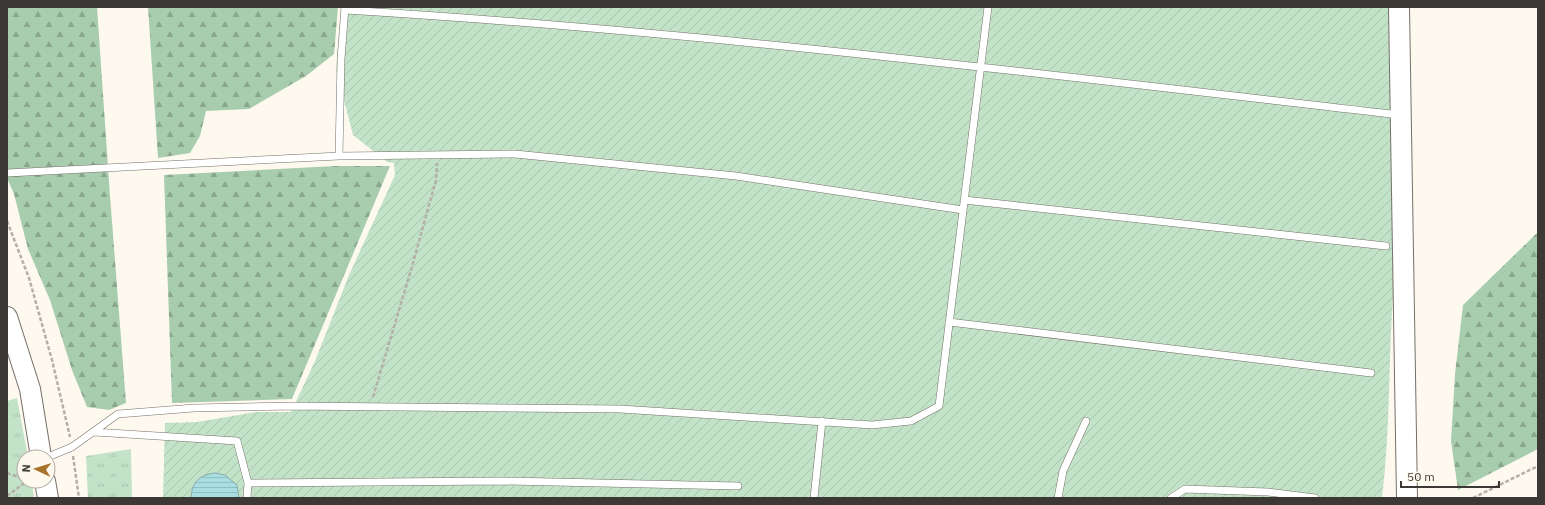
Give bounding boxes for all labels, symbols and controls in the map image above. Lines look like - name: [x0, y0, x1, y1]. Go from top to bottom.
- north arrow: [16, 449, 56, 489]
- scale bar: [1401, 463, 1499, 489]
- text: N: [19, 464, 33, 473]
- text: 50 m: [1407, 469, 1435, 484]

